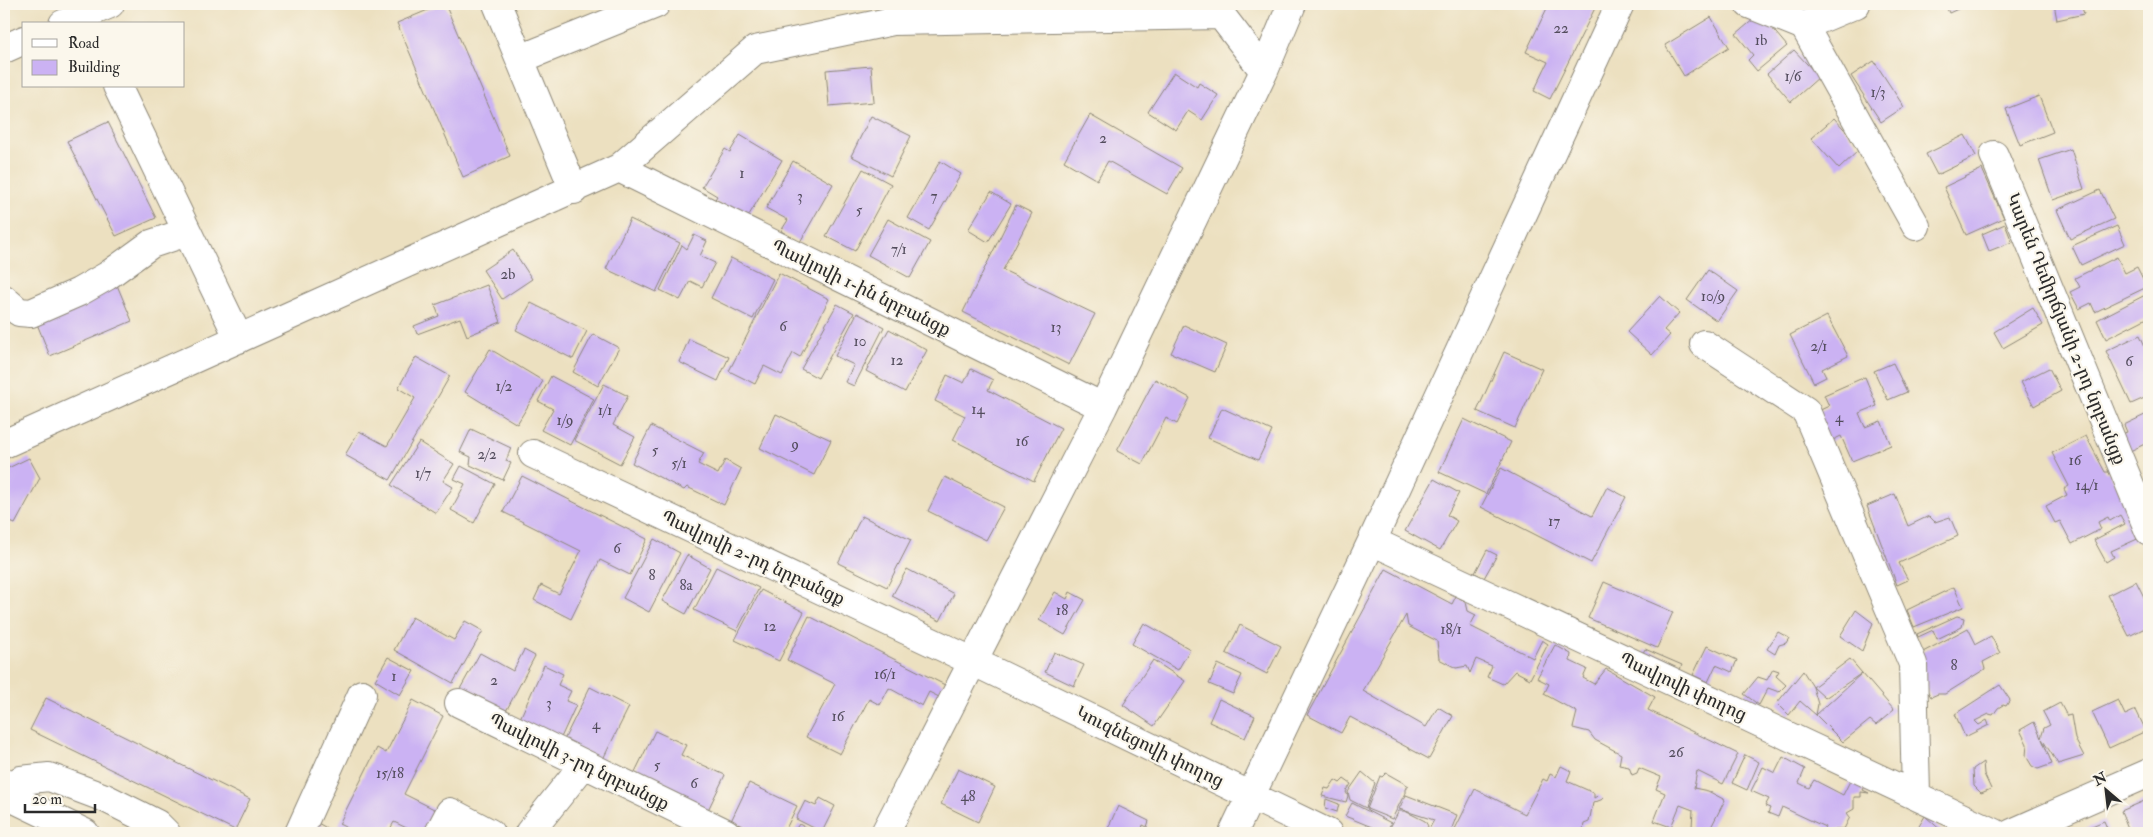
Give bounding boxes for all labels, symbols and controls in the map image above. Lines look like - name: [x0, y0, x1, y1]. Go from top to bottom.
- house number: 22: [1553, 19, 1569, 38]
- legend: [22, 22, 185, 88]
- house number: 1b: [1755, 31, 1767, 50]
- text: Road: [68, 34, 100, 53]
- text: Building: [68, 58, 120, 77]
- house number: 1/6: [1785, 67, 1803, 86]
- house number: 1/3: [1870, 83, 1886, 102]
- house number: 2: [1099, 129, 1107, 148]
- house number: 1: [739, 164, 745, 183]
- house number: 3: [797, 187, 803, 206]
- house number: 7: [931, 187, 938, 206]
- street label: Կարեն Դեմիրճյանի 2-րդ նրբանցք: [2001, 190, 2131, 468]
- house number: 5: [856, 201, 863, 220]
- street label: Պավլովի 1-ին նրբանցք: [768, 235, 954, 341]
- house number: 7/1: [891, 240, 907, 259]
- house number: 2b: [501, 265, 515, 284]
- house number: 10/9: [1701, 287, 1725, 306]
- house number: 6: [779, 317, 788, 336]
- house number: 13: [1050, 318, 1062, 337]
- house number: 10: [854, 332, 866, 351]
- house number: 2/1: [1811, 337, 1827, 356]
- house number: 12: [891, 351, 904, 370]
- house number: 6: [2125, 352, 2134, 371]
- house number: 1/2: [496, 377, 513, 396]
- house number: 14: [971, 400, 986, 419]
- house number: 1/1: [598, 401, 612, 420]
- house number: 4: [1835, 408, 1844, 427]
- house number: 1/9: [557, 411, 573, 430]
- house number: 16: [1016, 432, 1030, 451]
- house number: 9: [790, 435, 799, 454]
- house number: 5: [652, 441, 659, 460]
- house number: 2/2: [477, 445, 497, 464]
- house number: 16: [2069, 451, 2083, 470]
- house number: 5/1: [671, 454, 687, 473]
- house number: 1/7: [415, 464, 431, 483]
- house number: 14/1: [2075, 476, 2099, 495]
- street label: Պավլովի 2-րդ նրբանցք: [658, 505, 848, 611]
- house number: 17: [1548, 512, 1560, 531]
- house number: 6: [613, 539, 622, 558]
- house number: 8: [648, 566, 656, 585]
- house number: 8a: [679, 576, 693, 595]
- house number: 18: [1056, 601, 1068, 620]
- house number: 12: [764, 617, 777, 636]
- house number: 18/1: [1440, 620, 1462, 639]
- street label: Պավլովի փողոց: [1616, 647, 1750, 727]
- house number: 8: [1950, 656, 1958, 675]
- house number: 16/1: [874, 665, 896, 684]
- house number: 1: [391, 667, 397, 686]
- house number: 2: [490, 671, 498, 690]
- house number: 3: [546, 694, 552, 713]
- street label: Կուզնեցովի փողոց: [1072, 701, 1228, 793]
- house number: 16: [832, 707, 846, 726]
- street label: Պավլովի 3-րդ նրբանցք: [485, 708, 673, 816]
- house number: 4: [592, 715, 601, 734]
- house number: 26: [1668, 743, 1685, 762]
- house number: 5: [654, 756, 661, 775]
- house number: 15/18: [376, 764, 404, 783]
- north arrow: [2080, 764, 2130, 814]
- text: N: [2090, 768, 2110, 790]
- house number: 6: [690, 774, 699, 793]
- scale bar: [25, 782, 95, 814]
- house number: 48: [960, 787, 976, 806]
- text: 20 m: [32, 790, 62, 809]

